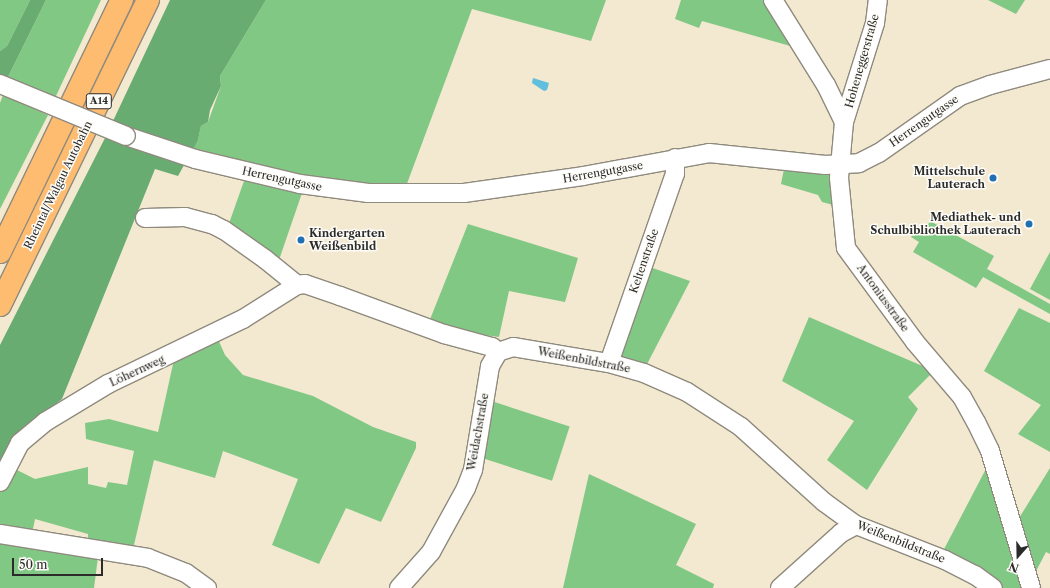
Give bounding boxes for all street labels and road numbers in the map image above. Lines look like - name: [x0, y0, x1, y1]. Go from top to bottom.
- street label: Hoheneggerstraße: [842, 13, 882, 109]
- street label: Herrengutgasse: [887, 92, 961, 150]
- road number: A14: [85, 93, 113, 109]
- street label: Rheintal/Walgau Autobahn: [21, 119, 95, 251]
- street label: Herrengutgasse: [562, 158, 644, 186]
- street label: Herrengutgasse: [241, 164, 323, 194]
- street label: Keltenstraße: [627, 227, 661, 295]
- street label: Antoniusstraße: [854, 262, 912, 334]
- street label: Weißenbildstraße: [537, 345, 631, 375]
- street label: Löhernweg: [107, 353, 167, 389]
- street label: Weidachstraße: [465, 392, 491, 472]
- street label: Weißenbildstraße: [855, 518, 947, 566]

